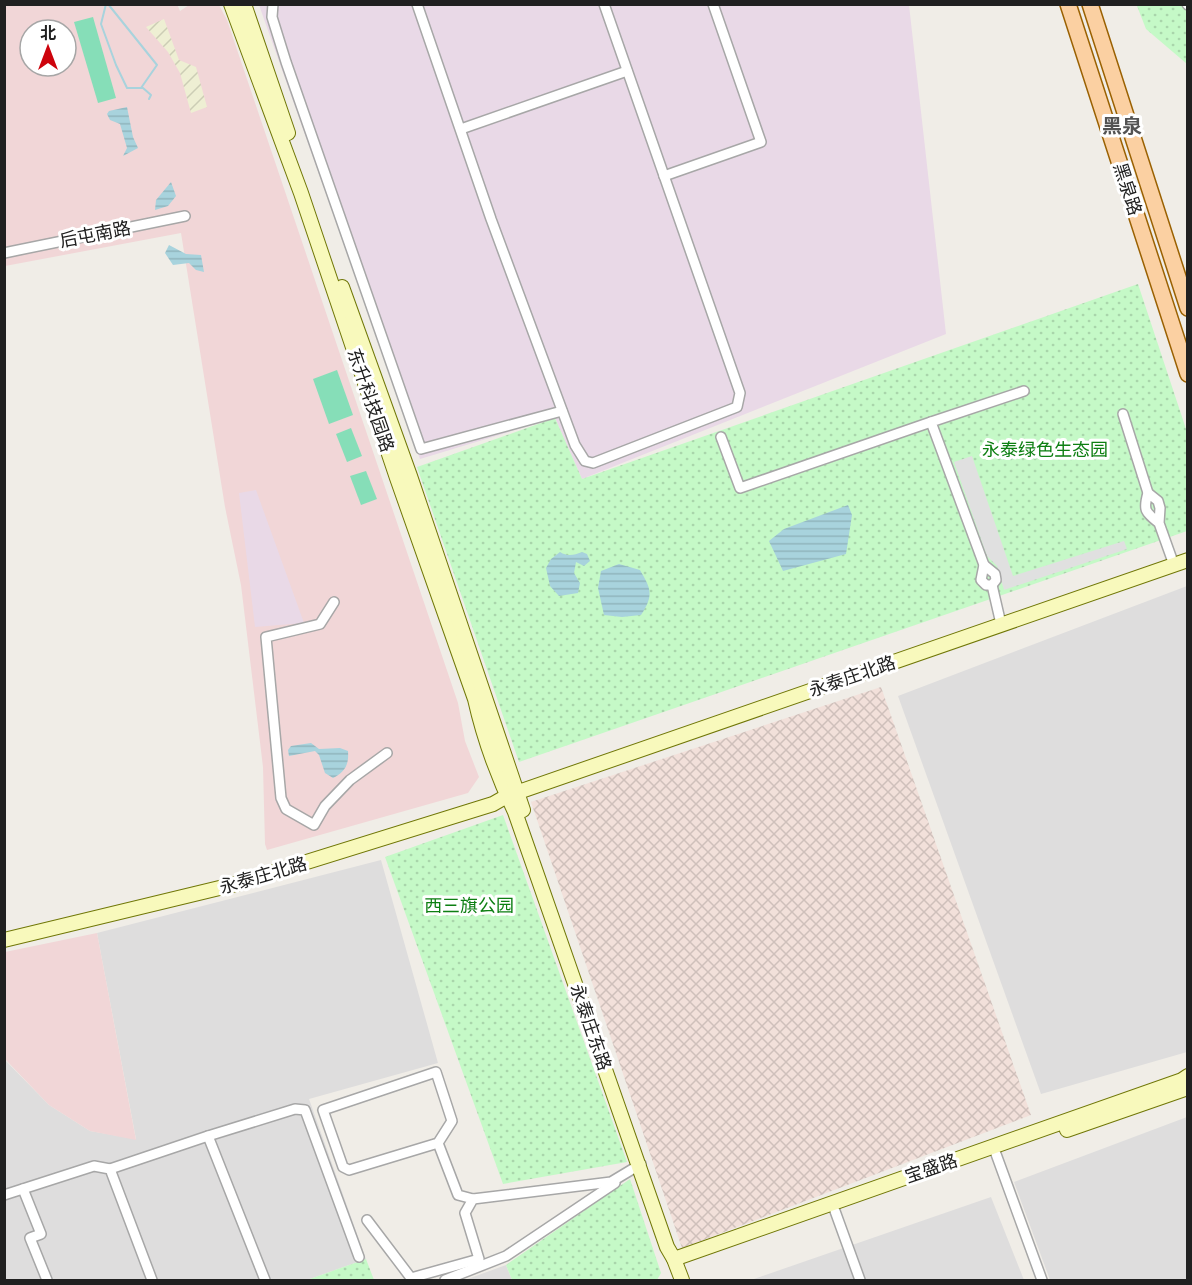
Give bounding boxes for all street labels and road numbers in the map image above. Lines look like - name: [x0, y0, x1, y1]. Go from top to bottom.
- street label: 黑泉路: [1110, 160, 1146, 218]
- street label: 后屯南路: [58, 217, 132, 251]
- street label: 东升科技园路: [343, 346, 399, 454]
- street label: 永泰庄北路: [806, 651, 898, 701]
- street label: 永泰庄北路: [217, 853, 309, 897]
- street label: 永泰庄东路: [566, 981, 616, 1073]
- street label: 宝盛路: [902, 1149, 960, 1187]

